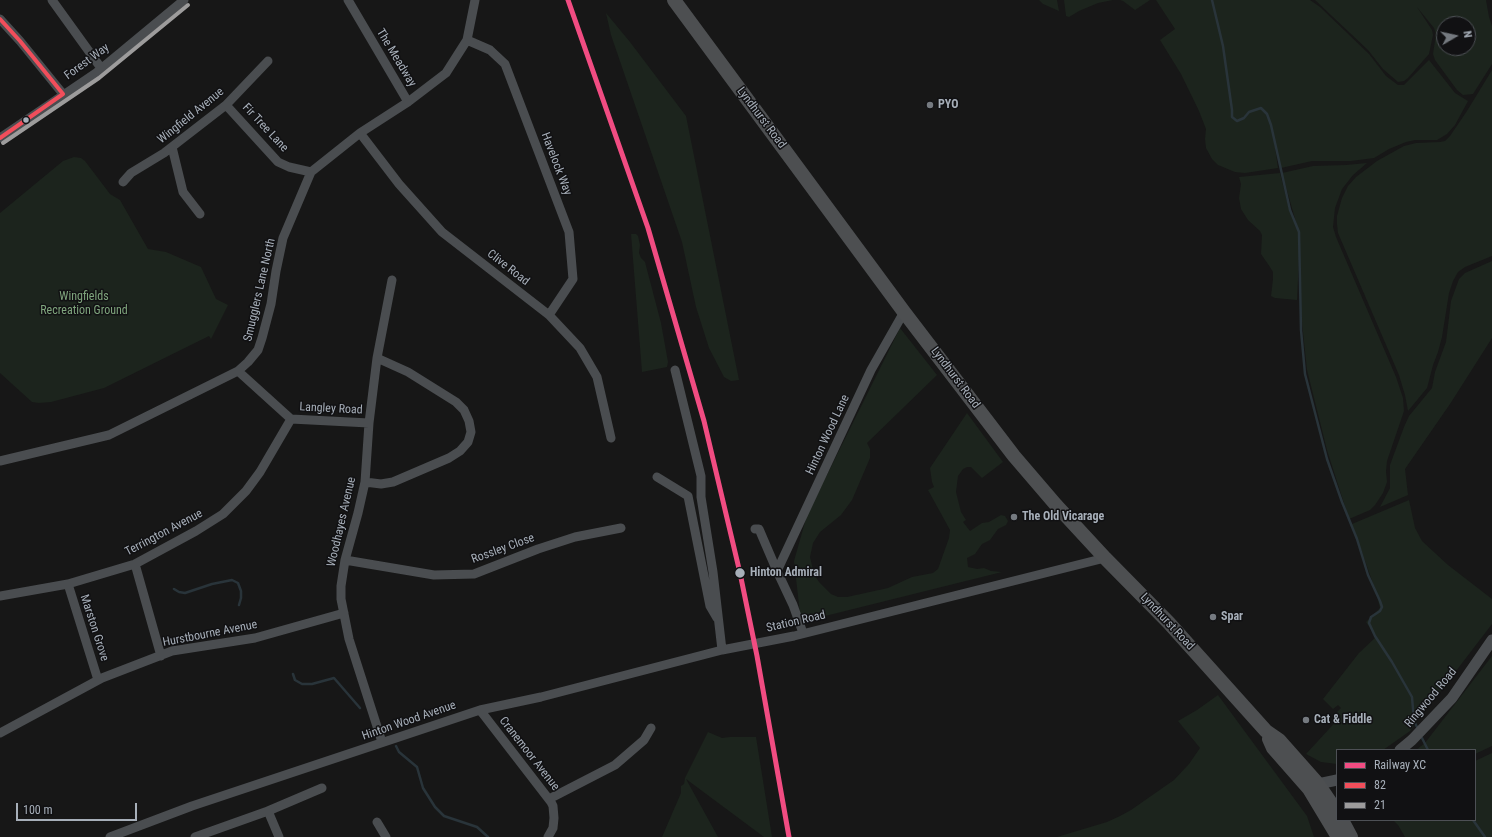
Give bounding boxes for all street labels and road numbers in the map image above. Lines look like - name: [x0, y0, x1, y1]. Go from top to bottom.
- street label: The Meadway: [373, 26, 419, 90]
- street label: Forest Way: [62, 41, 112, 83]
- street label: Wingfield Avenue: [155, 85, 227, 147]
- street label: Lyndhurst Road: [733, 85, 789, 151]
- street label: Fir Tree Lane: [239, 101, 291, 155]
- street label: Havelock Way: [537, 131, 575, 197]
- street label: Smugglers Lane North: [241, 237, 279, 343]
- street label: Clive Road: [484, 247, 532, 289]
- street label: Lyndhurst Road: [927, 345, 983, 411]
- street label: Hinton Wood Lane: [803, 393, 853, 477]
- street label: Langley Road: [299, 400, 363, 418]
- street label: Woodhayes Avenue: [325, 476, 359, 568]
- street label: Terrington Avenue: [123, 507, 205, 559]
- street label: Rossley Close: [469, 531, 537, 567]
- street label: Lyndhurst Road: [1137, 590, 1197, 654]
- street label: Marston Grove: [76, 593, 112, 663]
- street label: Station Road: [765, 608, 827, 636]
- street label: Hurstbourne Avenue: [161, 618, 259, 650]
- street label: Ringwood Road: [1402, 665, 1460, 731]
- street label: Hinton Wood Avenue: [360, 698, 458, 744]
- street label: Cranemoor Avenue: [496, 714, 562, 794]

